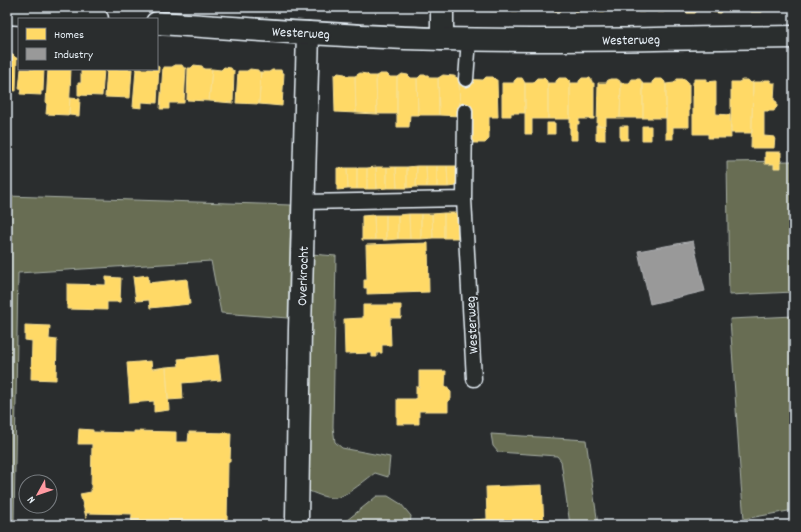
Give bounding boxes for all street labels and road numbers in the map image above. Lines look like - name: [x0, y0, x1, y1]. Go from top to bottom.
- street label: Westerweg: [271, 22, 330, 45]
- street label: Westerweg: [602, 30, 660, 52]
- street label: Overkrocht: [293, 246, 315, 306]
- street label: Westerweg: [461, 295, 484, 354]

